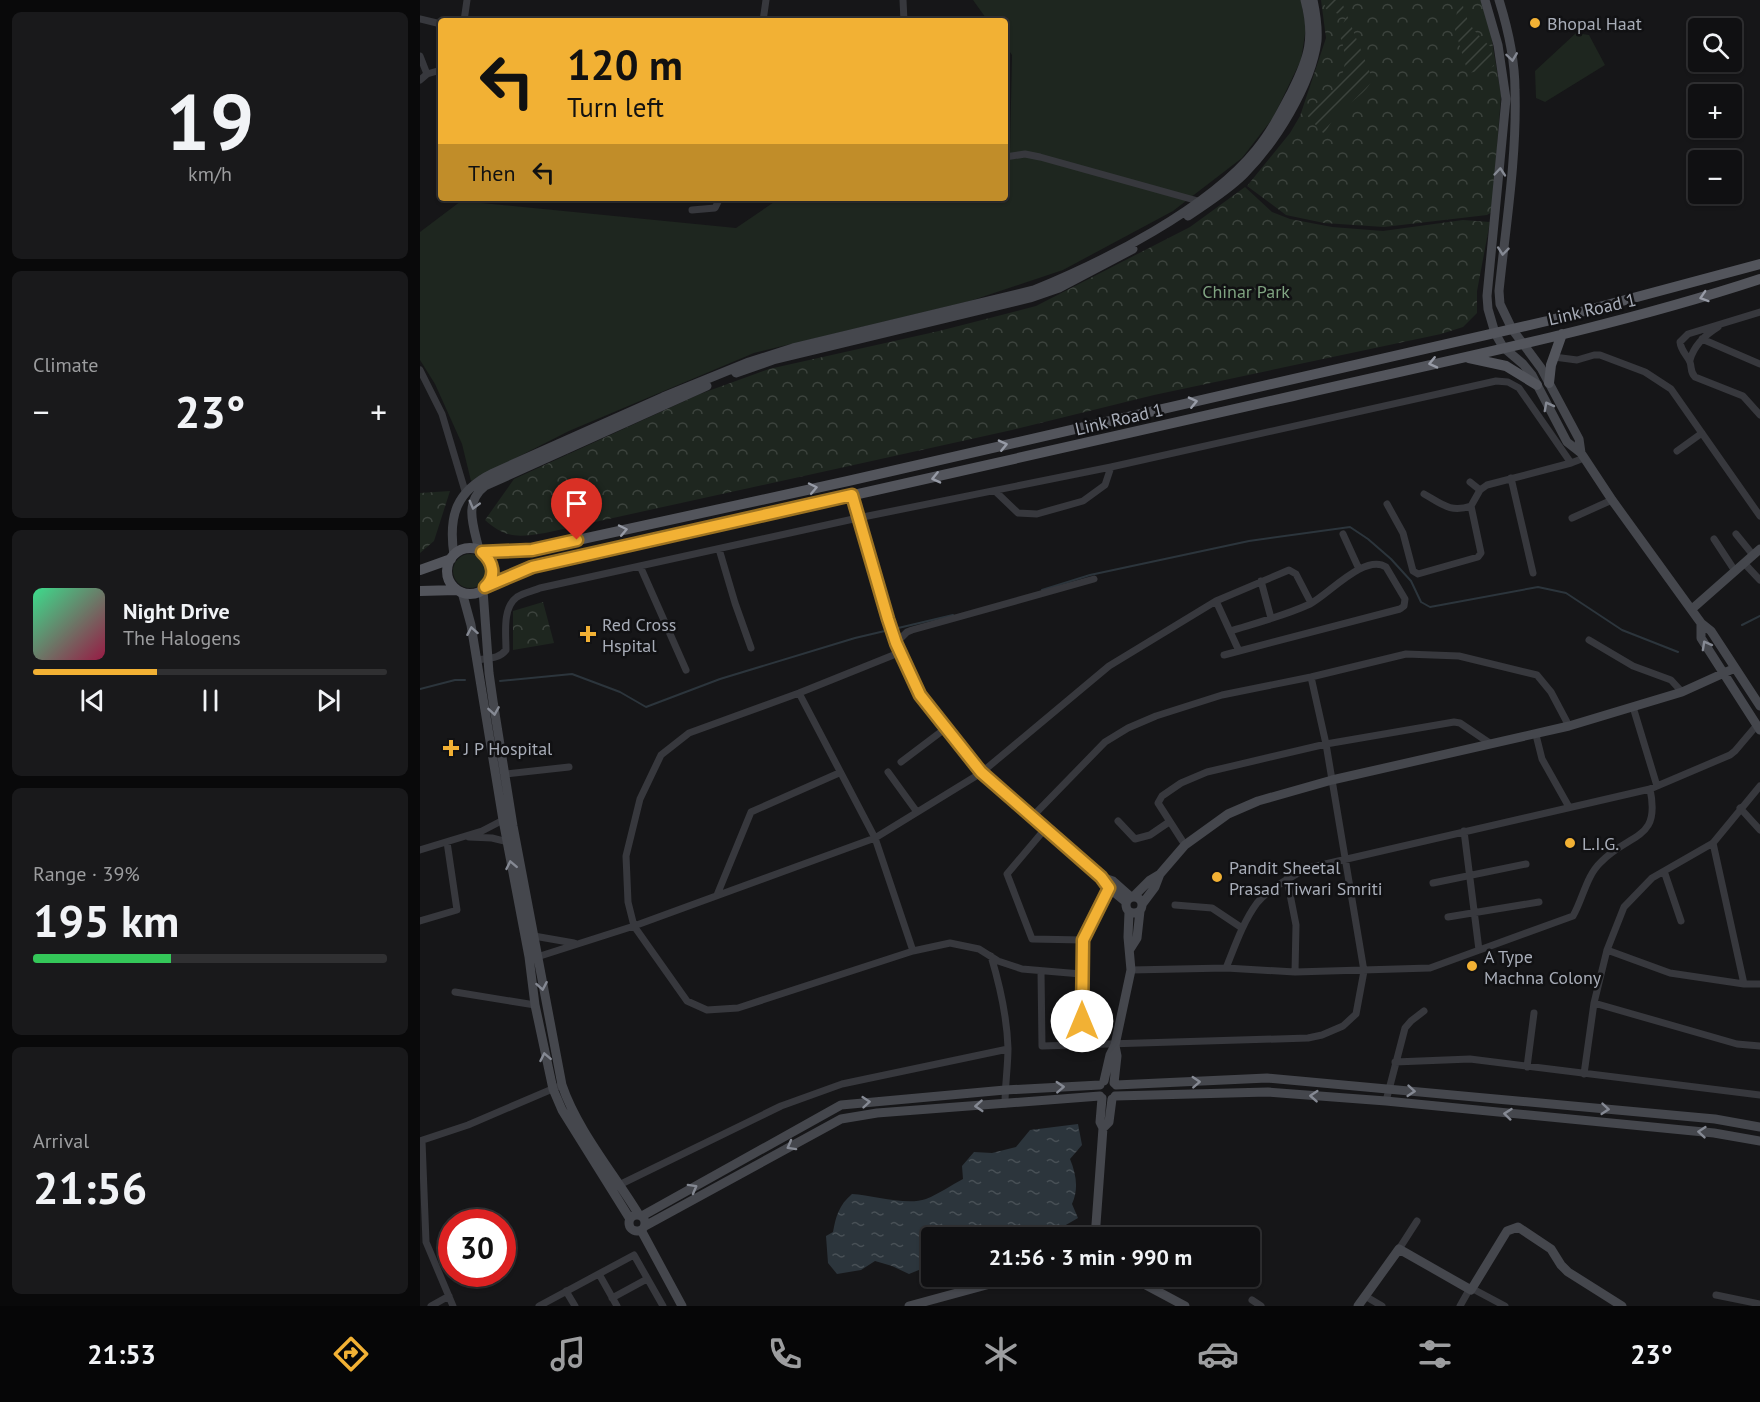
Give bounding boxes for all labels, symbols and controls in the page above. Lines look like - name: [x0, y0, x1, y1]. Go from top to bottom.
- place label: Bhopal Haat: [1547, 12, 1642, 35]
- marker: Bhopal Haat: [1528, 16, 1542, 30]
- map controls: [1688, 18, 1742, 204]
- button: search: [1688, 18, 1742, 72]
- text: 120 m: [567, 37, 683, 92]
- icon: left: [468, 42, 546, 120]
- one-way arrow: [1505, 52, 1518, 62]
- text: 19: [166, 71, 254, 172]
- button: +: [1688, 84, 1742, 138]
- text: Turn left: [567, 90, 664, 124]
- button: −: [1688, 150, 1742, 204]
- icon: left: [527, 156, 560, 189]
- text: Then: [468, 159, 515, 187]
- text: km/h: [188, 161, 232, 187]
- one-way arrow: [1493, 167, 1506, 176]
- one-way arrow: [1497, 247, 1510, 256]
- park label: Chinar Park: [1202, 280, 1290, 303]
- street label: Link Road 1: [1546, 288, 1638, 330]
- one-way arrow: [1699, 290, 1710, 302]
- text: Climate: [33, 352, 99, 378]
- one-way arrow: [1428, 356, 1438, 369]
- text: 23°: [175, 382, 245, 440]
- text: −: [33, 390, 50, 433]
- text: +: [370, 390, 387, 433]
- one-way arrow: [1188, 396, 1198, 409]
- street label: Link Road 1: [1073, 398, 1165, 440]
- one-way arrow: [1544, 401, 1555, 412]
- one-way arrow: [998, 440, 1008, 453]
- one-way arrow: [931, 470, 941, 483]
- pin: [551, 478, 602, 540]
- one-way arrow: [808, 483, 818, 496]
- icon: arrive: [560, 487, 593, 520]
- one-way arrow: [469, 499, 481, 509]
- one-way arrow: [617, 525, 627, 538]
- text: Night Drive: [123, 597, 230, 625]
- place label: Red Cross Hspital: [602, 613, 676, 657]
- text: The Halogens: [123, 625, 241, 651]
- marker: Red Cross Hspital: [579, 625, 597, 643]
- one-way arrow: [466, 627, 479, 637]
- one-way arrow: [1702, 641, 1713, 651]
- icon: previous: [76, 684, 109, 717]
- icon: pause: [194, 684, 227, 717]
- icon: next: [312, 684, 345, 717]
- one-way arrow: [488, 706, 500, 715]
- place label: J P Hospital: [463, 737, 553, 760]
- marker: J P Hospital: [442, 739, 460, 757]
- place label: L.I.G.: [1582, 832, 1619, 855]
- marker: L.I.G.: [1563, 836, 1577, 850]
- place label: Pandit Sheetal Prasad Tiwari Smriti: [1229, 856, 1383, 900]
- one-way arrow: [505, 860, 518, 870]
- text: Range · 39%: [33, 861, 140, 887]
- marker: Pandit Sheetal Prasad Tiwari Smriti: [1210, 870, 1224, 884]
- text: 195 km: [33, 891, 179, 949]
- place label: A Type Machna Colony: [1484, 945, 1602, 989]
- marker: A Type Machna Colony: [1465, 959, 1479, 973]
- one-way arrow: [536, 981, 548, 990]
- position arrow: [1050, 989, 1114, 1053]
- one-way arrow: [539, 1052, 552, 1062]
- one-way arrow: [1191, 1076, 1200, 1089]
- one-way arrow: [1056, 1080, 1065, 1093]
- one-way arrow: [1406, 1084, 1416, 1097]
- one-way arrow: [1309, 1089, 1318, 1102]
- one-way arrow: [862, 1096, 871, 1109]
- one-way arrow: [974, 1099, 983, 1112]
- one-way arrow: [1601, 1102, 1610, 1115]
- one-way arrow: [1504, 1108, 1513, 1121]
- one-way arrow: [1698, 1125, 1707, 1138]
- text: Arrival: [33, 1128, 89, 1154]
- one-way arrow: [787, 1139, 798, 1150]
- text: 21:56: [33, 1158, 147, 1216]
- one-way arrow: [687, 1184, 697, 1195]
- speed limit sign: 30: [438, 1209, 516, 1287]
- text: 21:56 · 3 min · 990 m: [989, 1243, 1192, 1271]
- icon: directions: [330, 1333, 372, 1375]
- icon: music: [547, 1333, 589, 1375]
- icon: phone: [764, 1333, 806, 1375]
- icon: climate: [980, 1333, 1022, 1375]
- icon: car: [1197, 1333, 1239, 1375]
- icon: filters: [1414, 1333, 1456, 1375]
- text: 21:53: [87, 1337, 156, 1371]
- text: 23°: [1630, 1337, 1673, 1371]

